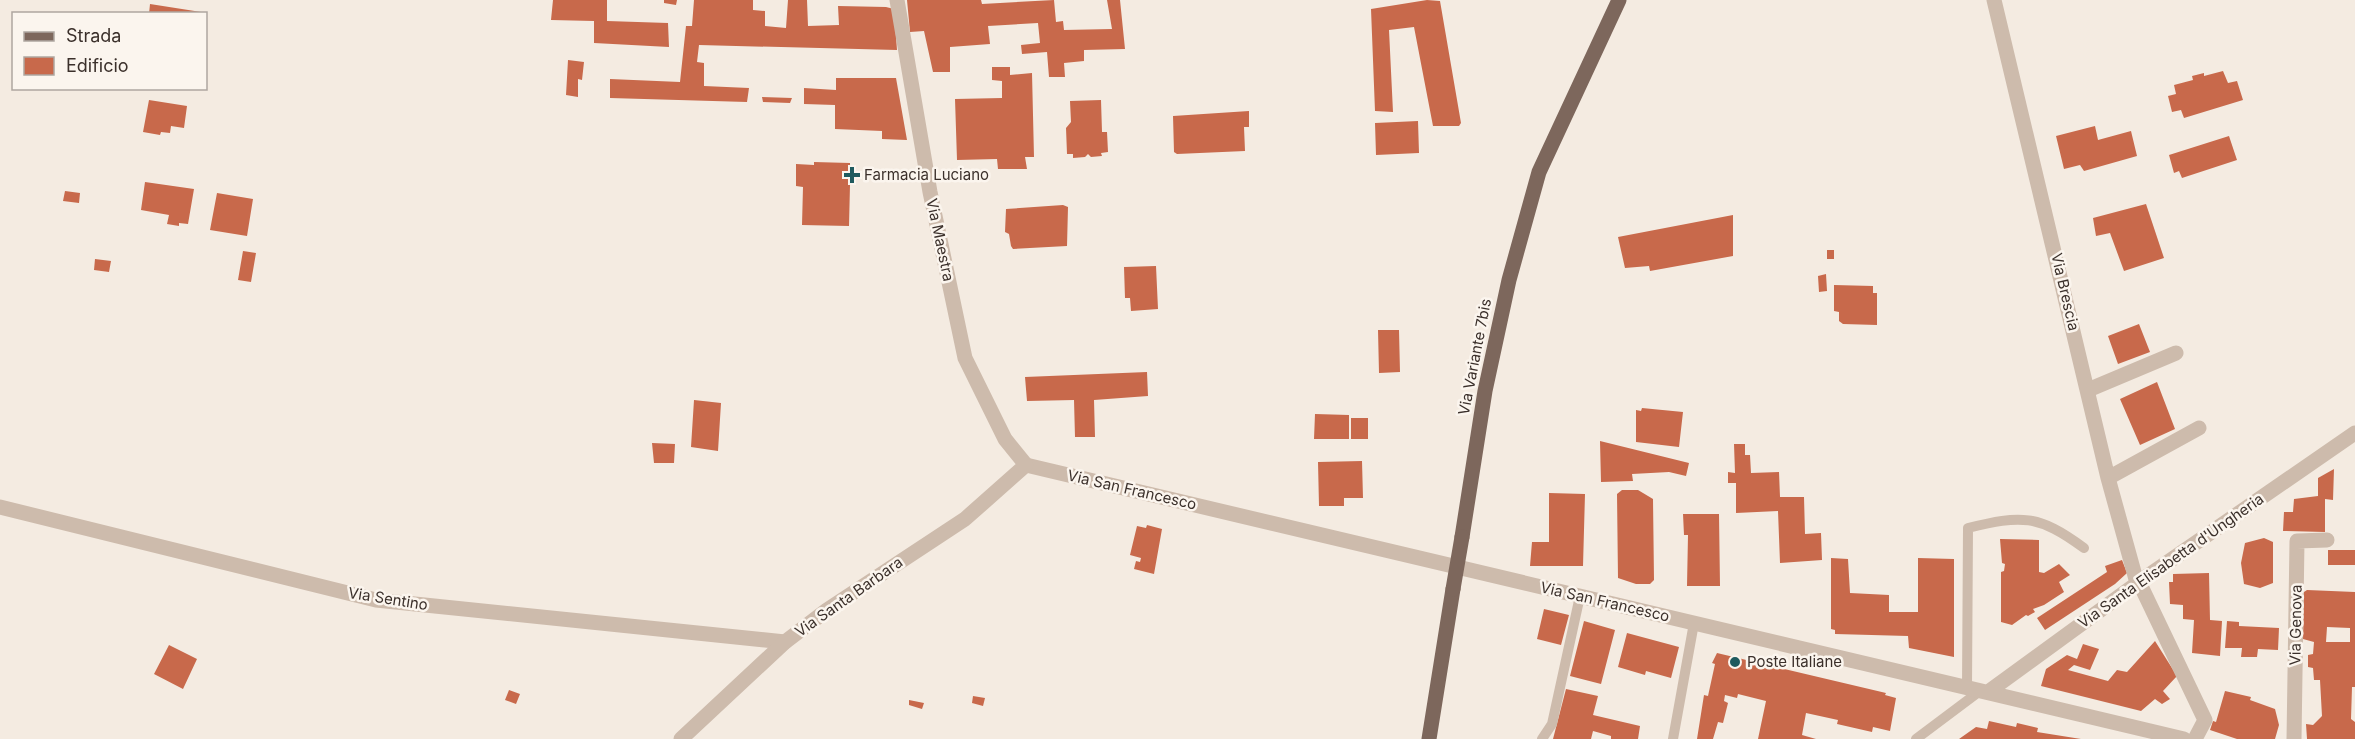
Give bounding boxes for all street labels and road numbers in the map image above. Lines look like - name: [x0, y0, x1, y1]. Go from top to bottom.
- street label: Via Maestra: [922, 197, 959, 283]
- street label: Via Brescia: [2047, 251, 2084, 333]
- street label: Via Variante 7bis: [1454, 297, 1495, 417]
- street label: Via San Francesco: [1066, 465, 1199, 514]
- street label: Via Santa Elisabetta d'Ungheria: [2074, 489, 2267, 632]
- street label: Via Santa Barbara: [791, 552, 906, 641]
- street label: Via San Francesco: [1539, 577, 1672, 626]
- street label: Via Sentino: [347, 583, 429, 614]
- street label: Via Genova: [2285, 584, 2306, 666]

